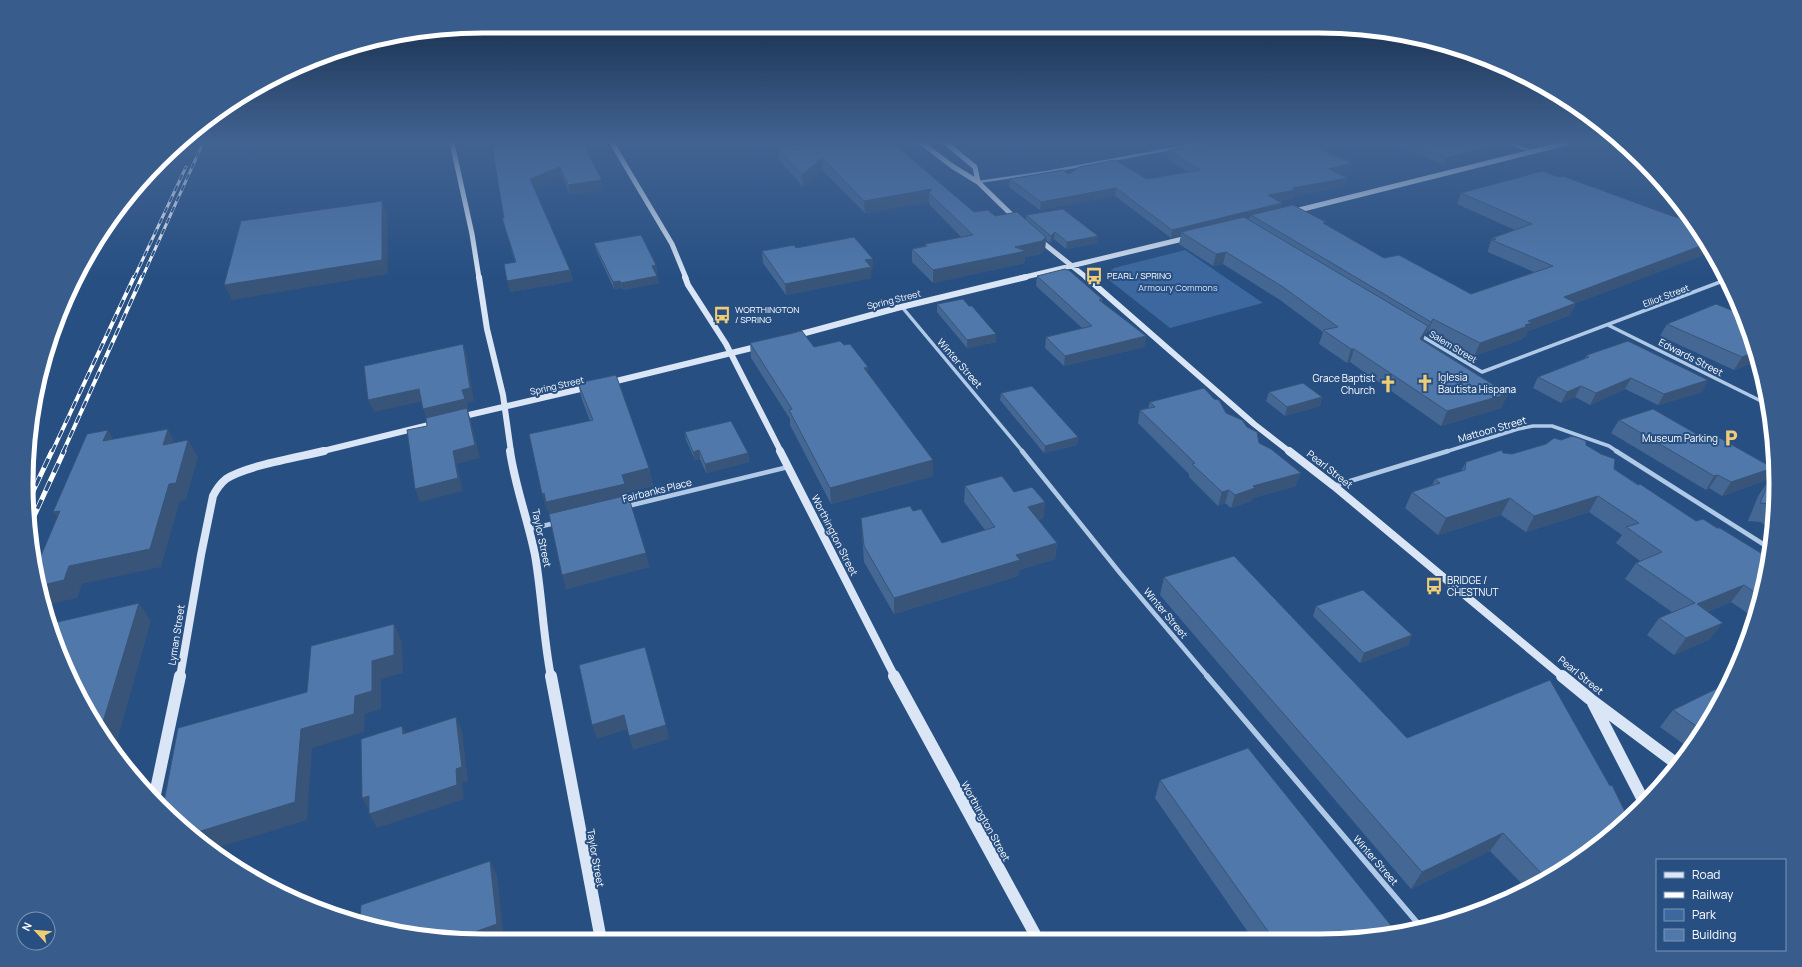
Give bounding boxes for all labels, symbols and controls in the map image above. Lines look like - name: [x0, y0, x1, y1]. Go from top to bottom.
- bus stop icon: PEARL / SPRING: [1084, 266, 1104, 286]
- place label: PEARL / SPRING: [1107, 269, 1172, 282]
- park label: Armoury Commons: [1138, 281, 1218, 294]
- street label: Elliot Street: [1641, 281, 1691, 310]
- street label: Spring Street: [866, 286, 923, 312]
- place label: WORTHINGTON / SPRING: [735, 303, 799, 326]
- bus stop icon: WORTHINGTON / SPRING: [712, 305, 732, 325]
- street label: Salem Street: [1427, 327, 1480, 366]
- street label: Winter Street: [934, 335, 986, 391]
- street label: Edwards Street: [1656, 335, 1726, 379]
- place label: Iglesia Bautista Hispana: [1438, 370, 1516, 396]
- place label: Grace Baptist Church: [1313, 371, 1375, 397]
- street label: Spring Street: [529, 373, 586, 398]
- church icon: Iglesia Bautista Hispana: [1415, 373, 1435, 393]
- church icon: Grace Baptist Church: [1378, 374, 1398, 394]
- street label: Mattoon Street: [1456, 413, 1528, 445]
- parking icon: Museum Parking: [1721, 428, 1741, 448]
- place label: Museum Parking: [1642, 431, 1718, 445]
- street label: Pearl Street: [1304, 447, 1356, 491]
- street label: Fairbanks Place: [621, 475, 693, 505]
- street label: Worthington Street: [808, 492, 862, 578]
- street label: Taylor Street: [529, 508, 555, 568]
- place label: BRIDGE / CHESTNUT: [1447, 573, 1498, 599]
- bus stop icon: BRIDGE / CHESTNUT: [1424, 576, 1444, 596]
- street label: Winter Street: [1141, 585, 1191, 641]
- street label: Lyman Street: [164, 604, 188, 666]
- street label: Pearl Street: [1555, 652, 1607, 698]
- street label: Worthington Street: [958, 778, 1014, 864]
- street label: Taylor Street: [584, 828, 608, 888]
- street label: Winter Street: [1350, 832, 1402, 888]
- legend: [1656, 859, 1786, 951]
- text: Road: [1692, 866, 1720, 883]
- text: Railway: [1692, 886, 1734, 903]
- text: Park: [1692, 906, 1717, 923]
- north arrow: [16, 911, 56, 951]
- text: N: [18, 919, 35, 933]
- text: Building: [1692, 926, 1736, 943]

